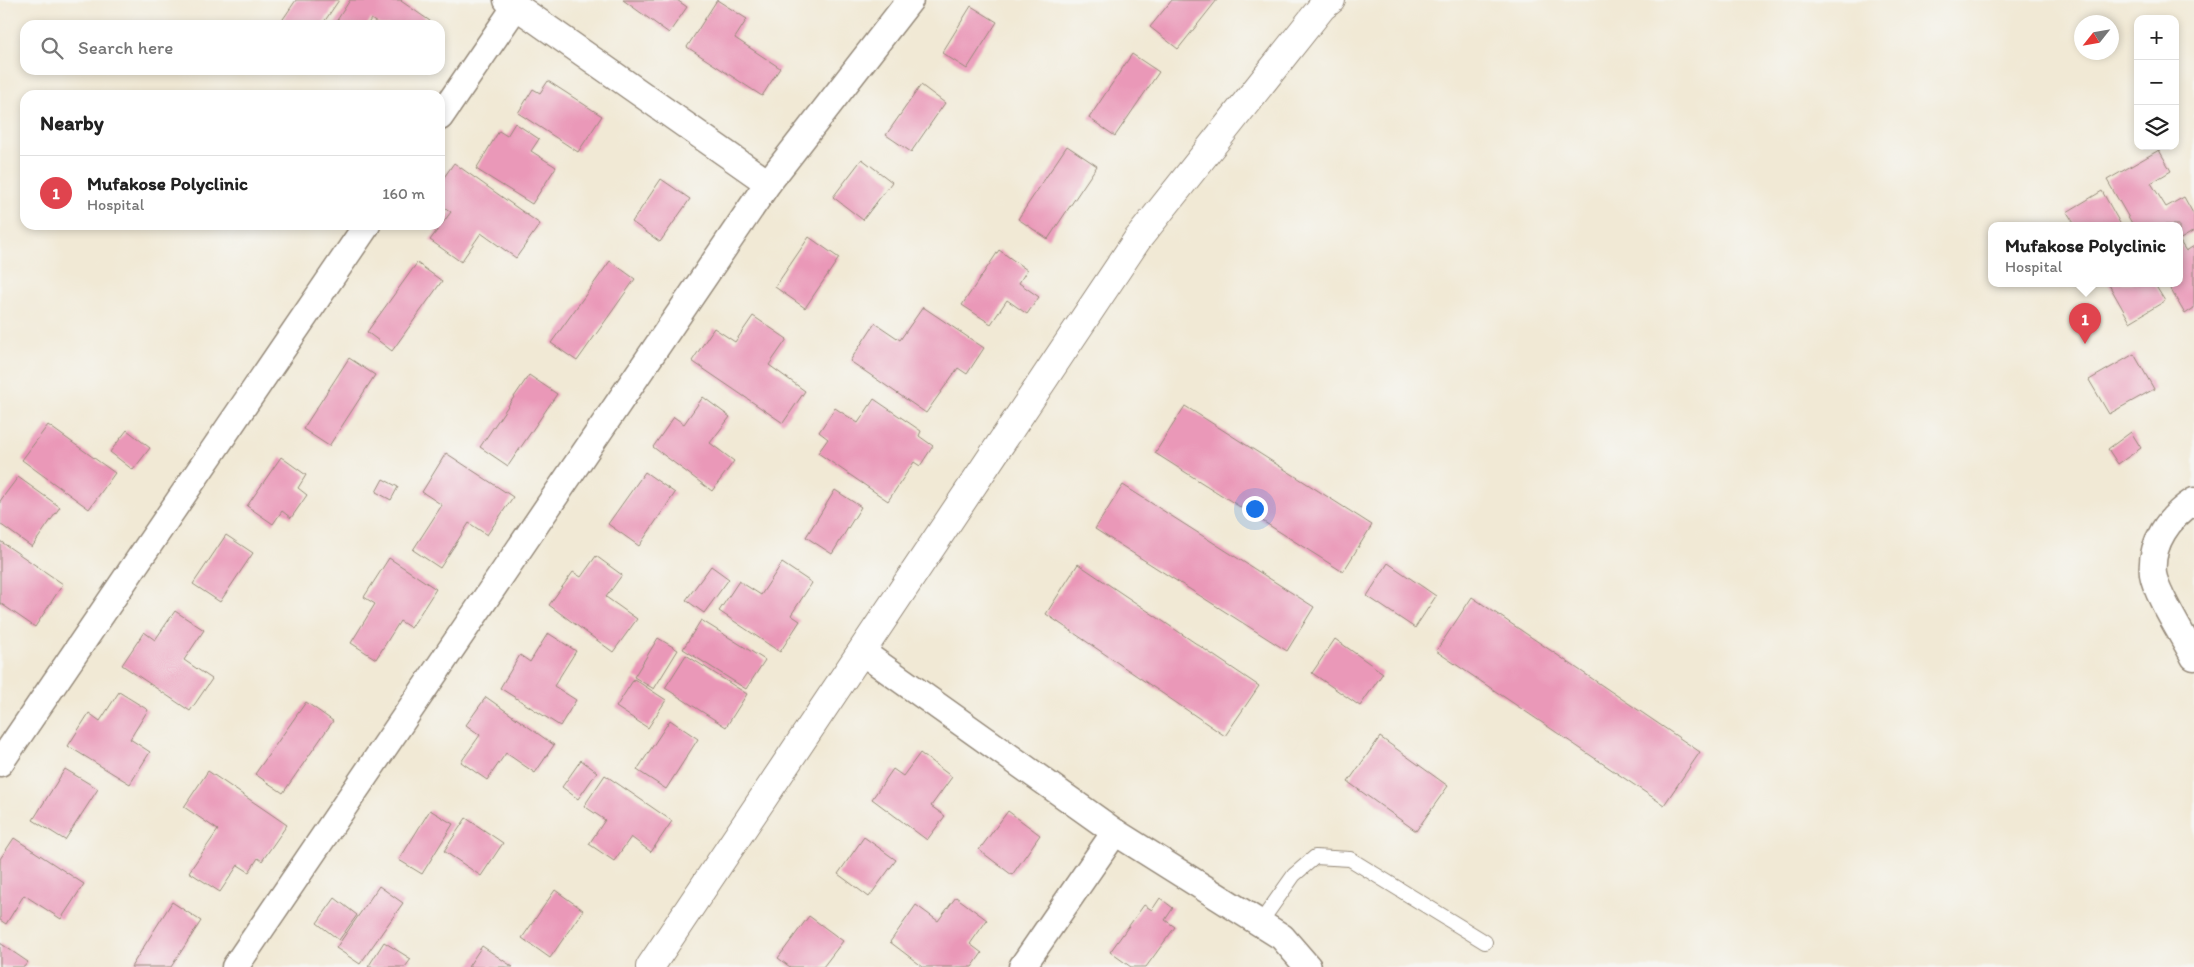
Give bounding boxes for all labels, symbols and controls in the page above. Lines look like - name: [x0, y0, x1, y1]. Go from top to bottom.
- north arrow: [2074, 15, 2119, 60]
- map controls: [2134, 15, 2179, 150]
- button: +: [2134, 15, 2179, 60]
- search box: [20, 20, 445, 75]
- icon: search: [38, 34, 66, 62]
- text: Search here: [78, 36, 173, 59]
- button: −: [2134, 60, 2179, 105]
- button: layers: [2134, 105, 2179, 150]
- text: Nearby: [40, 110, 104, 135]
- text: Mufakose Polyclinic: [87, 172, 248, 195]
- text: 1: [52, 184, 60, 203]
- text: 160 m: [382, 184, 425, 203]
- text: Hospital: [87, 195, 144, 214]
- popup: [1988, 222, 2183, 287]
- text: Mufakose Polyclinic: [2005, 234, 2166, 257]
- text: Hospital: [2005, 257, 2062, 276]
- pin: 1: [2069, 303, 2101, 344]
- your location: [1242, 496, 1268, 522]

